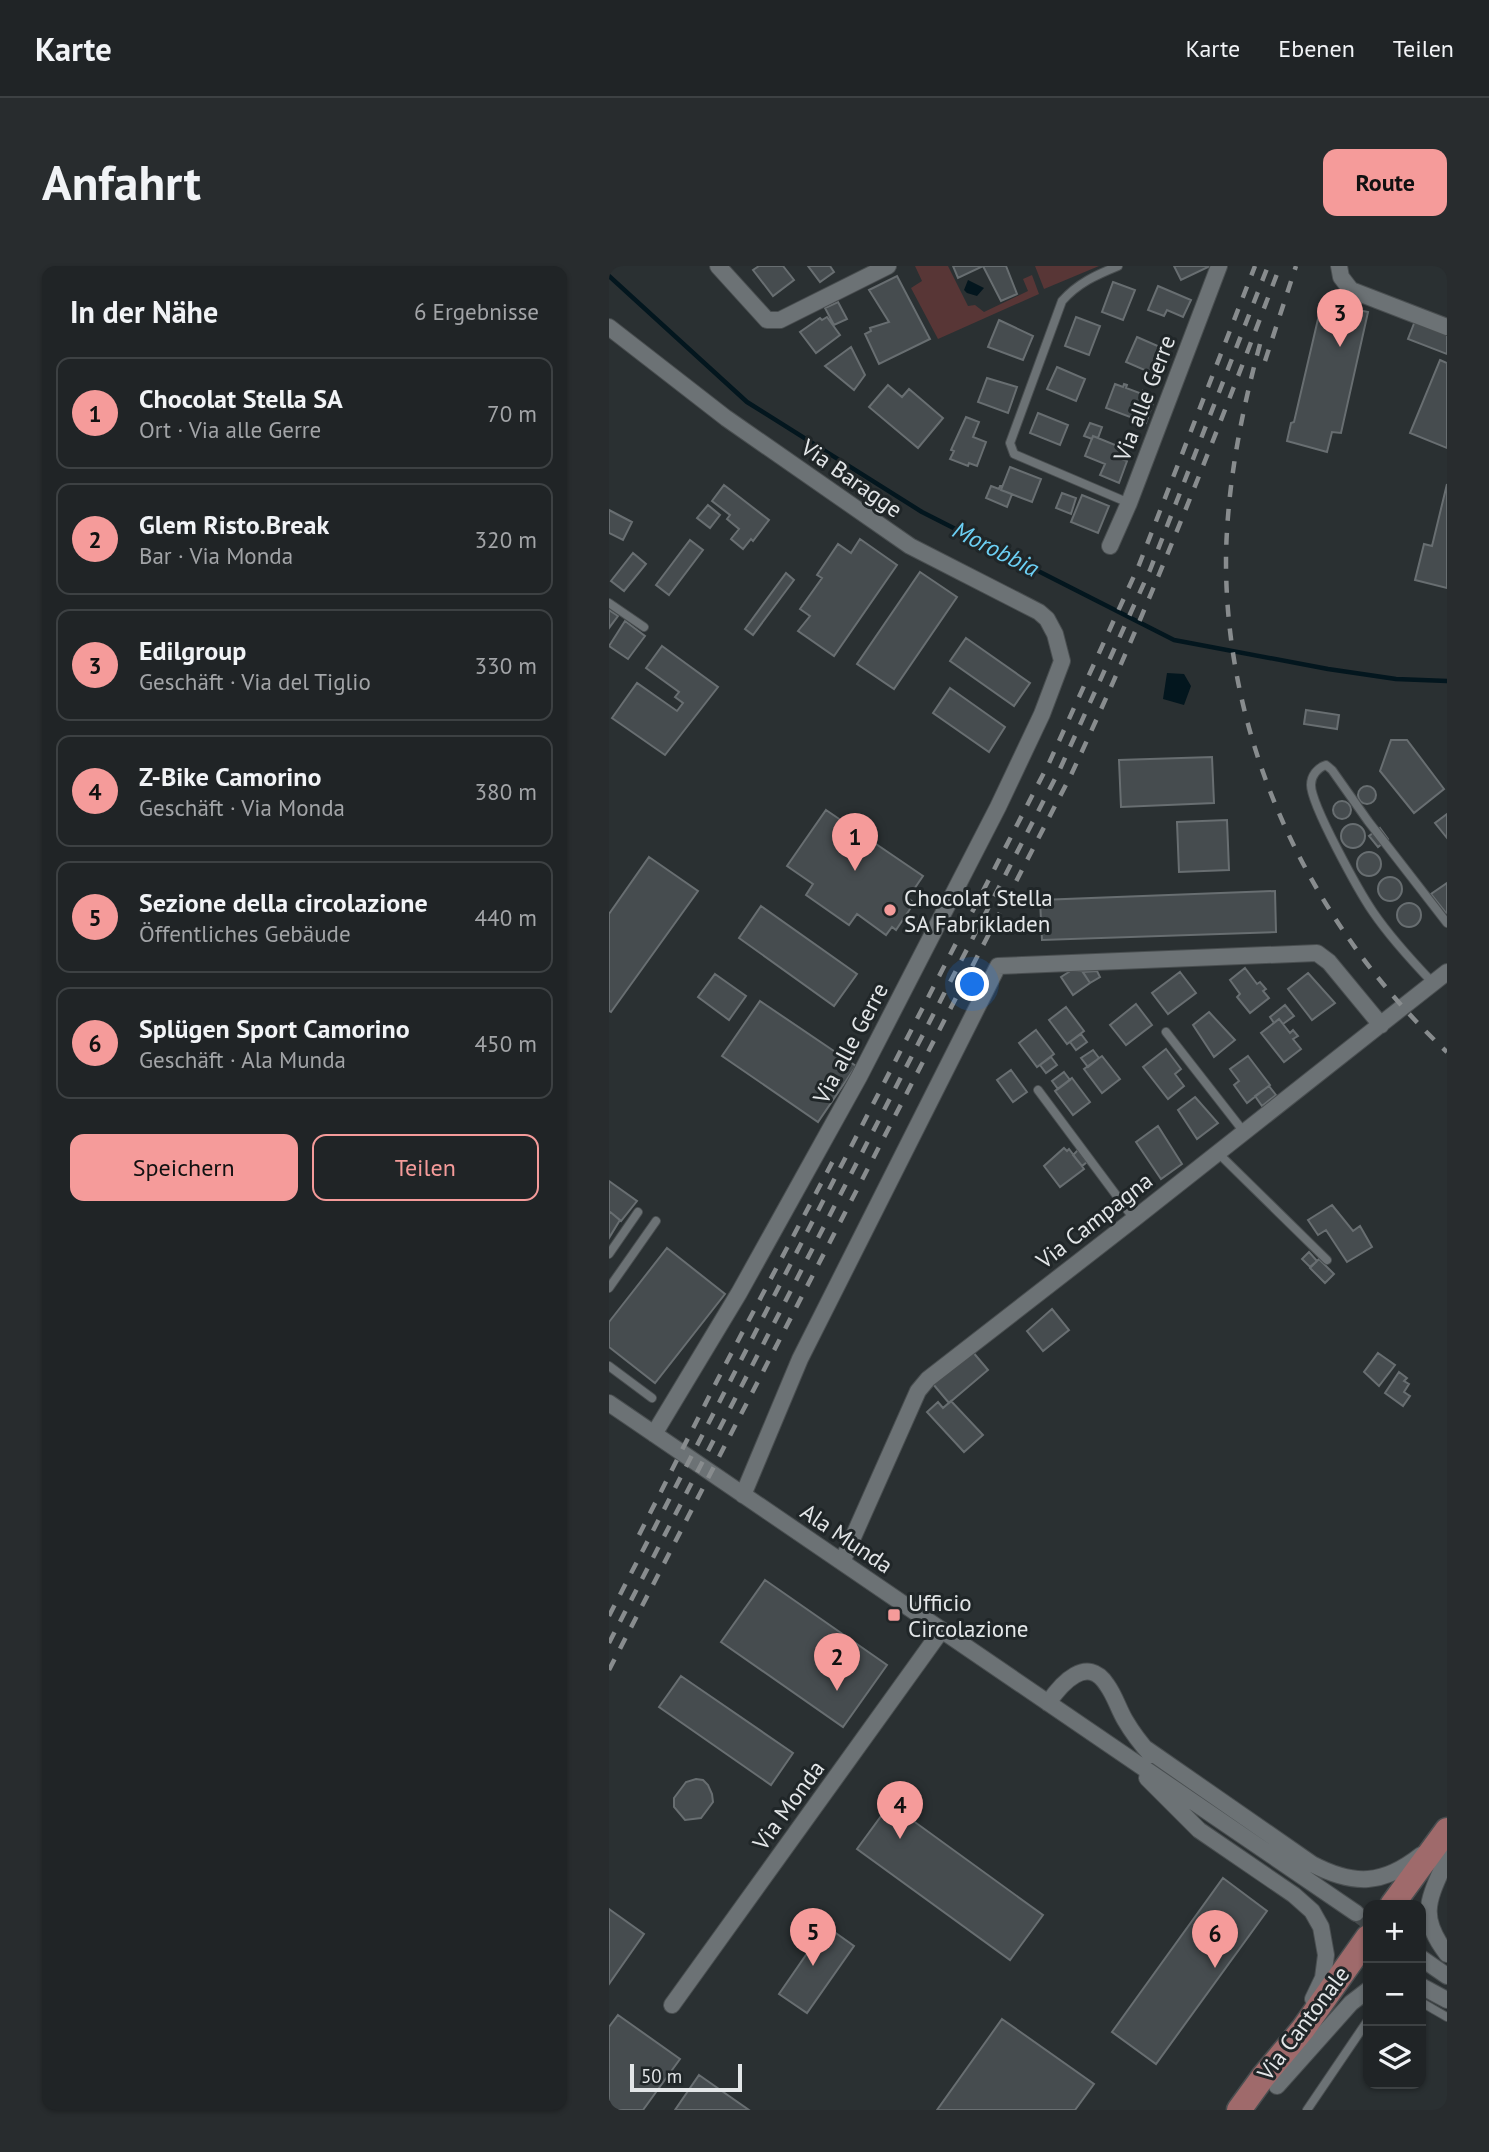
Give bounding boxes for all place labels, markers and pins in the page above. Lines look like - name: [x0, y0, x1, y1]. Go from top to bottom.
- pin: 3: [1317, 289, 1363, 347]
- pin: 1: [832, 813, 878, 871]
- place label: Chocolat Stella SA Fabrikladen: [904, 883, 1053, 938]
- marker: Chocolat Stella SA Fabrikladen: [882, 902, 898, 918]
- place label: Ufficio Circolazione: [908, 1588, 1028, 1643]
- marker: Ufficio Circolazione: [886, 1607, 902, 1623]
- pin: 2: [814, 1633, 860, 1691]
- pin: 4: [877, 1781, 923, 1839]
- pin: 5: [790, 1908, 836, 1966]
- pin: 6: [1192, 1910, 1238, 1968]

